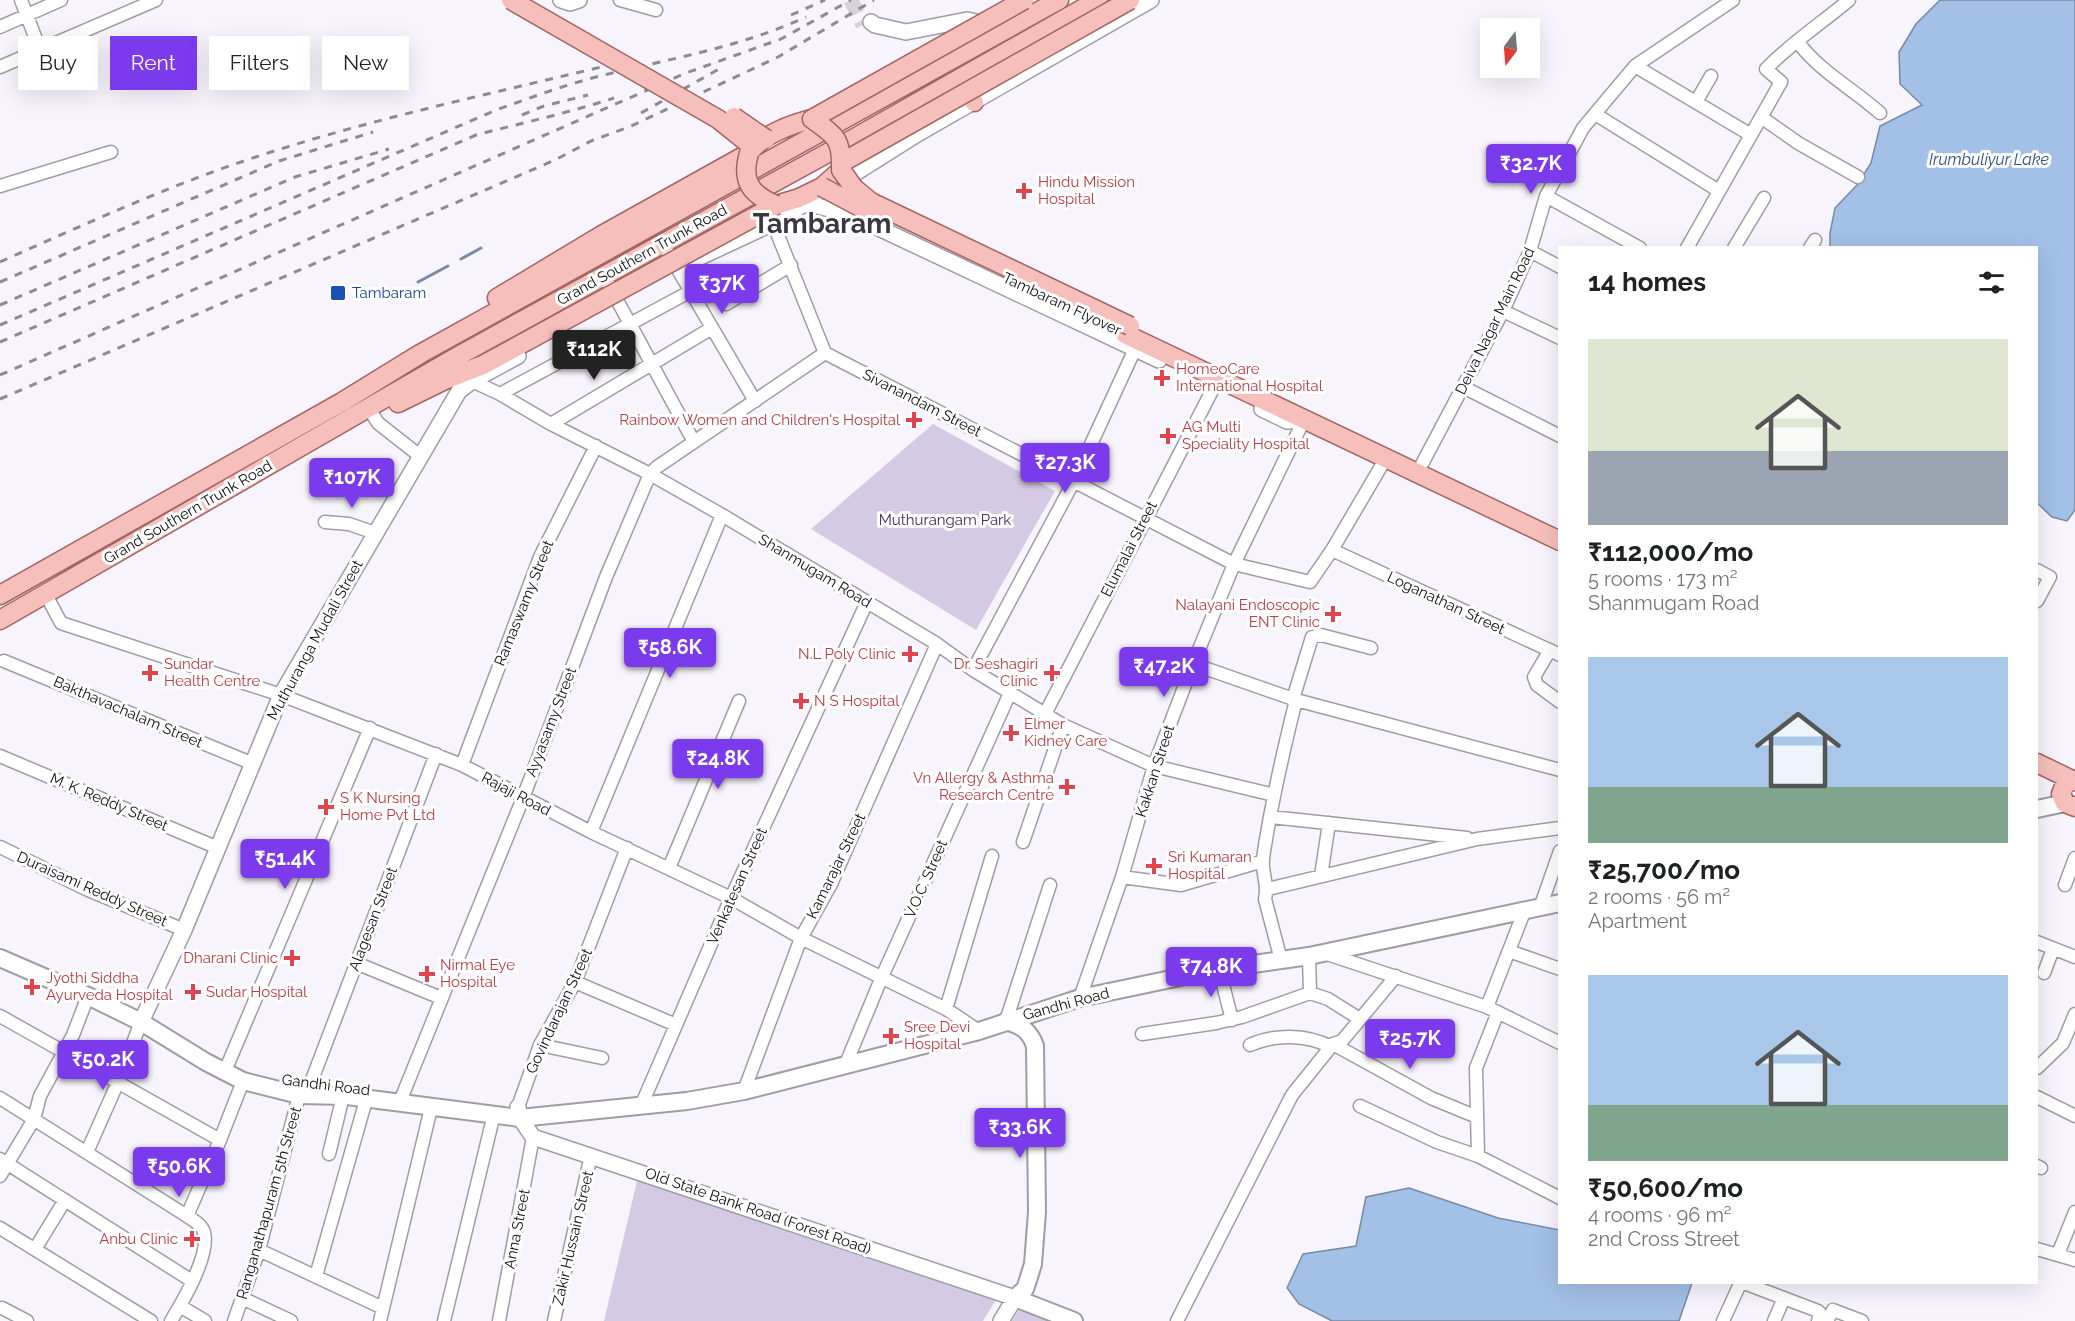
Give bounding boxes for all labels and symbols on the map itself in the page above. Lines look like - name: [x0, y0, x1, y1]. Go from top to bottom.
- north arrow: [1480, 18, 1540, 78]
- pin: ₹32.7K: [1482, 144, 1580, 195]
- water label: Irumbuliyur Lake: [1929, 150, 2049, 169]
- place label: Hindu Mission Hospital: [1038, 173, 1135, 208]
- marker: Hindu Mission Hospital: [1015, 182, 1033, 200]
- street label: Grand Southern Trunk Road: [554, 201, 730, 309]
- district label: Tambaram: [753, 208, 891, 239]
- street label: Deiva Nagar Main Road: [1452, 244, 1538, 398]
- pin: ₹37K: [686, 264, 758, 315]
- street label: Tambaram Flyover: [1000, 269, 1125, 340]
- marker: Tambaram: [329, 284, 347, 302]
- place label: Tambaram: [352, 284, 426, 302]
- pin: ₹112K: [552, 330, 636, 381]
- place label: HomeoCare International Hospital: [1176, 360, 1324, 395]
- street label: Sivanandam Street: [860, 365, 984, 441]
- marker: HomeoCare International Hospital: [1153, 369, 1171, 387]
- place label: Rainbow Women and Children's Hospital: [619, 411, 901, 429]
- marker: Rainbow Women and Children's Hospital: [905, 411, 923, 429]
- place label: AG Multi Speciality Hospital: [1182, 418, 1311, 453]
- marker: AG Multi Speciality Hospital: [1159, 427, 1177, 445]
- pin: ₹27.3K: [1016, 443, 1114, 494]
- street label: Grand Southern Trunk Road: [101, 456, 275, 568]
- pin: ₹107K: [310, 458, 394, 509]
- street label: Elumalai Street: [1097, 498, 1161, 600]
- park label: Muthurangam Park: [879, 511, 1011, 529]
- street label: Shanmugam Road: [755, 530, 875, 612]
- street label: Ramaswamy Street: [491, 538, 557, 668]
- street label: Muthuranga Mudali Street: [263, 557, 367, 723]
- street label: Loganathan Street: [1384, 568, 1508, 638]
- place label: Nalayani Endoscopic ENT Clinic: [1175, 596, 1320, 631]
- marker: Nalayani Endoscopic ENT Clinic: [1324, 605, 1342, 623]
- pin: ₹58.6K: [621, 628, 719, 679]
- place label: N.L Poly Clinic: [798, 645, 896, 663]
- marker: N.L Poly Clinic: [901, 645, 919, 663]
- pin: ₹47.2K: [1115, 647, 1213, 698]
- place label: Sundar Health Centre: [164, 655, 260, 690]
- place label: Dr. Seshagiri Clinic: [954, 655, 1038, 690]
- marker: Sundar Health Centre: [141, 664, 159, 682]
- marker: Dr. Seshagiri Clinic: [1043, 664, 1061, 682]
- street label: Ayyasamy Street: [522, 665, 580, 779]
- street label: Bakthavachalam Street: [51, 672, 205, 752]
- marker: N S Hospital: [792, 692, 810, 710]
- place label: N S Hospital: [814, 692, 900, 710]
- place label: Elmer Kidney Care: [1024, 715, 1108, 750]
- street label: Kakkan Street: [1132, 723, 1178, 819]
- marker: Elmer Kidney Care: [1002, 724, 1020, 742]
- pin: ₹24.8K: [669, 739, 767, 790]
- street label: Rajaji Road: [478, 768, 554, 820]
- street label: M. K. Reddy Street: [47, 769, 171, 835]
- place label: Vn Allergy & Asthma Research Centre: [913, 769, 1054, 804]
- marker: Vn Allergy & Asthma Research Centre: [1058, 778, 1076, 796]
- place label: S K Nursing Home Pvt Ltd: [340, 789, 435, 824]
- marker: S K Nursing Home Pvt Ltd: [317, 798, 335, 816]
- street label: Kamarajar Street: [803, 810, 869, 922]
- street label: Venkatesan Street: [703, 825, 771, 947]
- street label: V.O.C. Street: [901, 837, 951, 921]
- pin: ₹51.4K: [236, 839, 334, 890]
- street label: Duraisami Reddy Street: [14, 848, 170, 930]
- place label: Sri Kumaran Hospital: [1168, 848, 1252, 883]
- marker: Sri Kumaran Hospital: [1145, 857, 1163, 875]
- street label: Alagesan Street: [345, 864, 401, 974]
- street label: Govindarajan Street: [522, 946, 596, 1076]
- pin: ₹74.8K: [1162, 947, 1260, 998]
- place label: Dharani Clinic: [183, 949, 278, 967]
- marker: Dharani Clinic: [283, 949, 301, 967]
- place label: Nirmal Eye Hospital: [440, 956, 515, 991]
- marker: Nirmal Eye Hospital: [418, 965, 436, 983]
- place label: Jyothi Siddha Ayurveda Hospital: [46, 969, 174, 1004]
- marker: Jyothi Siddha Ayurveda Hospital: [23, 978, 41, 996]
- marker: Sudar Hospital: [184, 983, 202, 1001]
- place label: Sudar Hospital: [206, 983, 308, 1001]
- street label: Gandhi Road: [1021, 984, 1111, 1024]
- place label: Sree Devi Hospital: [904, 1018, 970, 1053]
- pin: ₹25.7K: [1361, 1019, 1459, 1070]
- marker: Sree Devi Hospital: [882, 1027, 900, 1045]
- pin: ₹50.2K: [54, 1040, 152, 1091]
- street label: Gandhi Road: [281, 1071, 371, 1099]
- street label: Ranganathapuram 5th Street: [233, 1105, 305, 1301]
- pin: ₹33.6K: [971, 1108, 1069, 1159]
- pin: ₹50.6K: [130, 1147, 228, 1198]
- street label: Old State Bank Road (Forest Road): [643, 1164, 873, 1258]
- street label: Zakir Hussain Street: [549, 1169, 597, 1307]
- street label: Anna Street: [500, 1187, 534, 1271]
- place label: Anbu Clinic: [99, 1230, 178, 1248]
- marker: Anbu Clinic: [183, 1230, 201, 1248]

